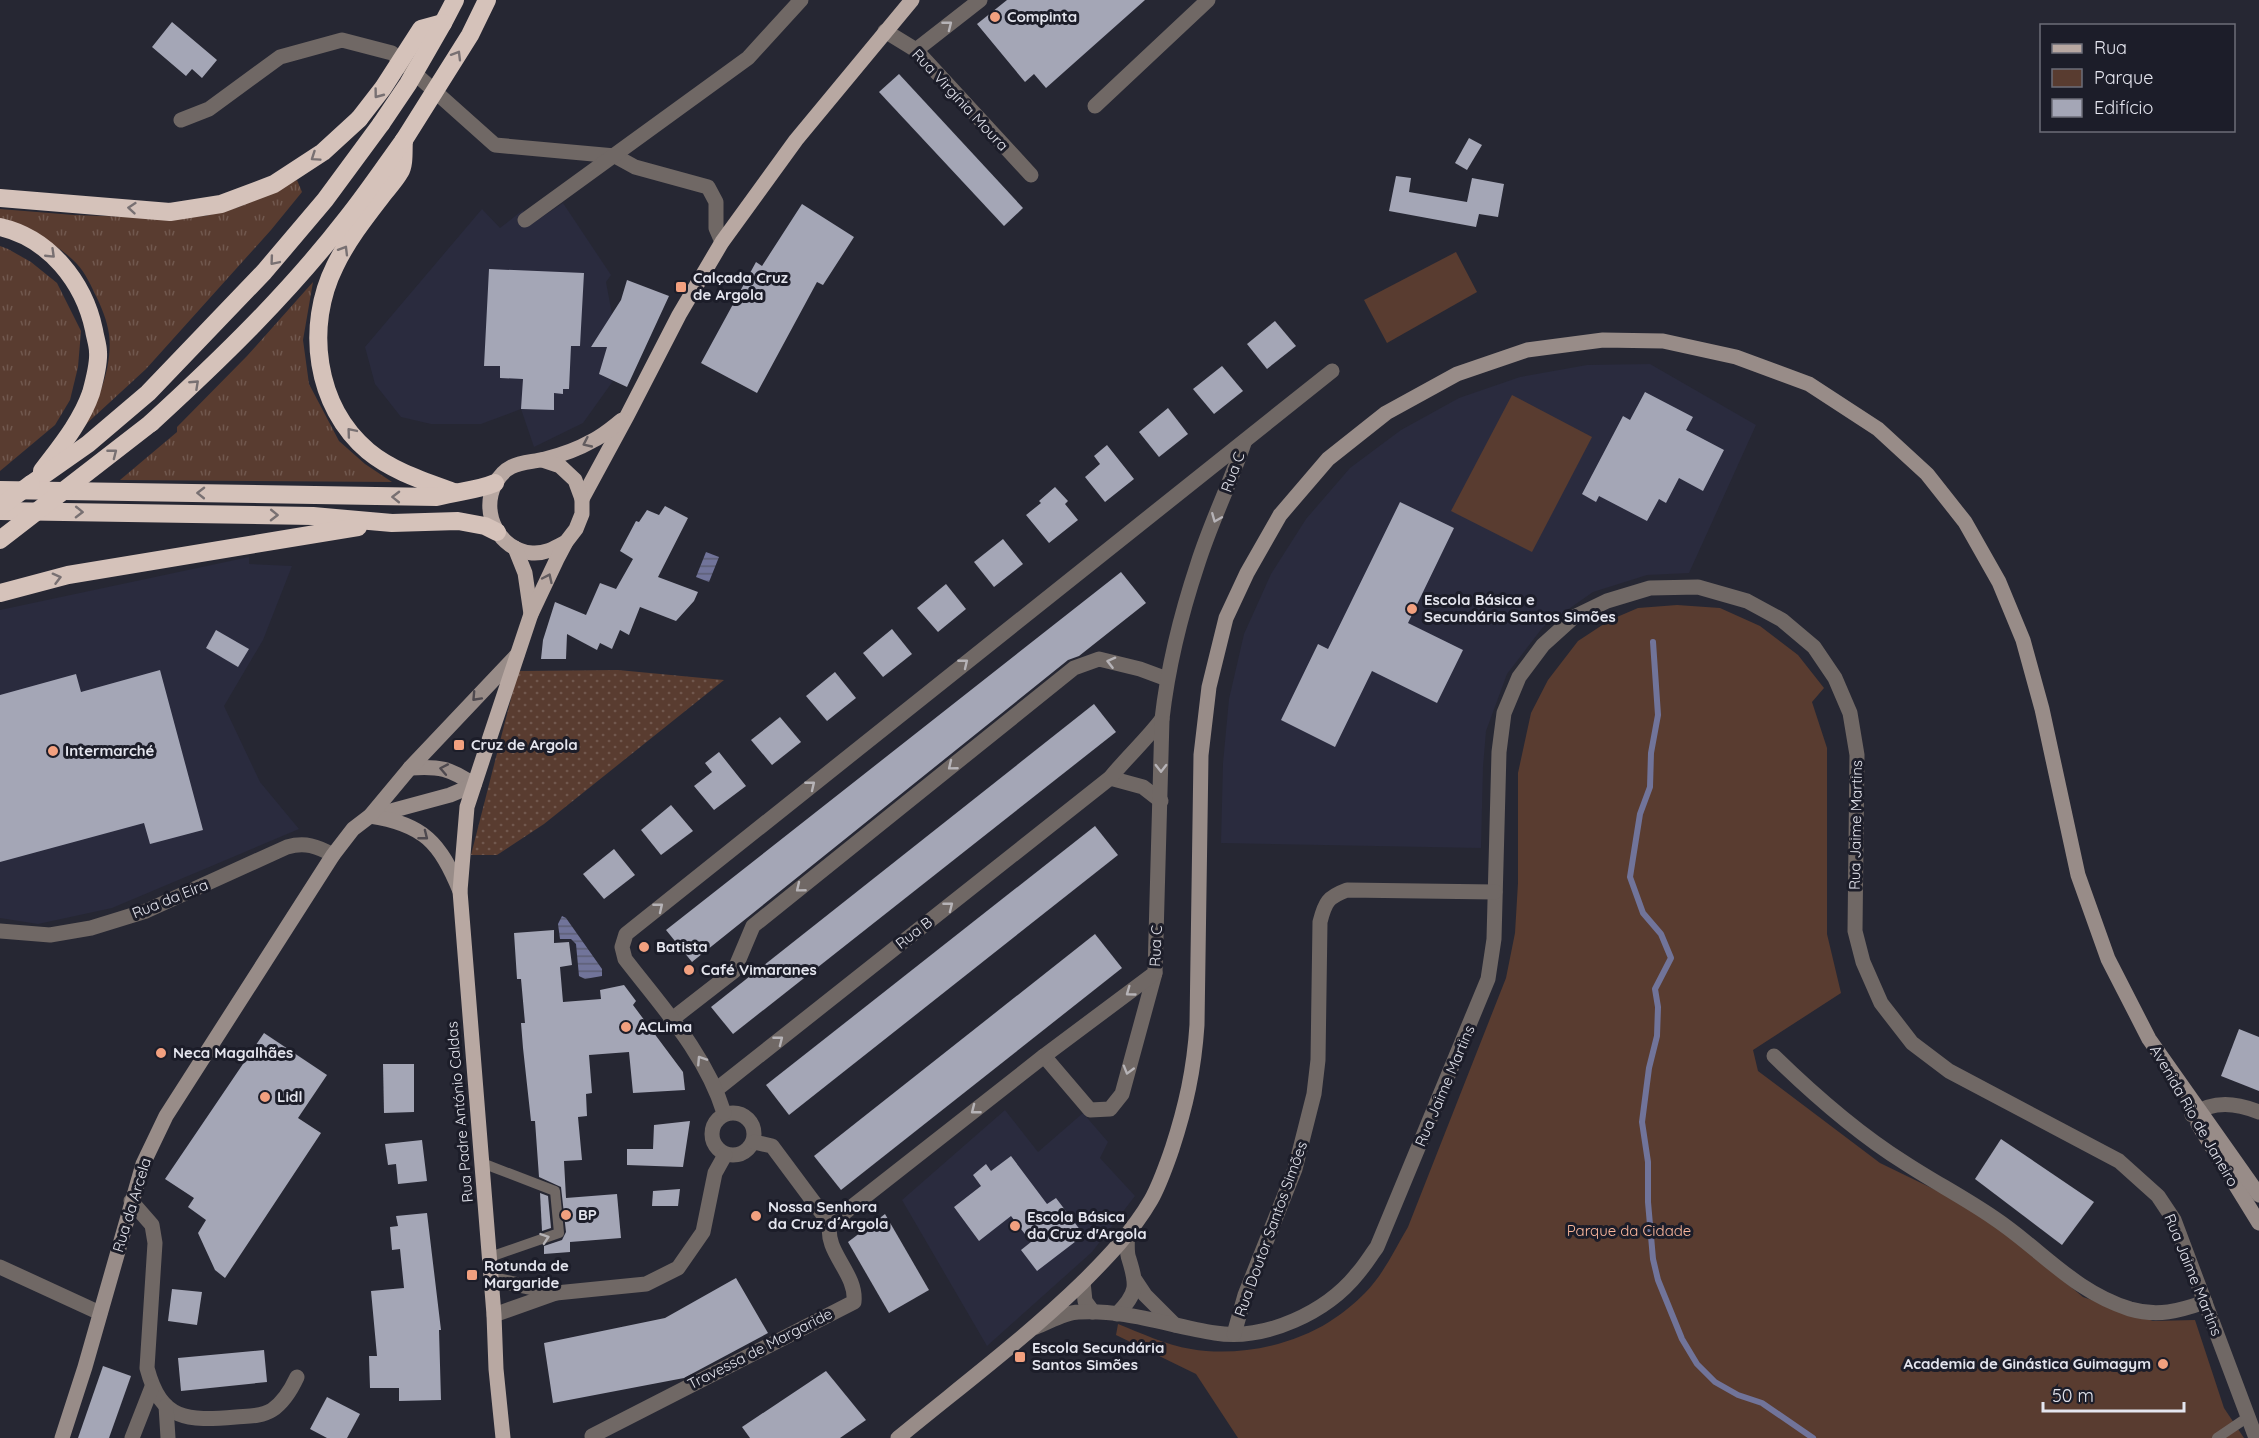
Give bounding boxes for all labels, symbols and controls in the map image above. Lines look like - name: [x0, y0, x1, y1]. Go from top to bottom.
- place label: Compinta: [1007, 7, 1077, 26]
- marker: Compinta: [988, 10, 1002, 24]
- one-way arrow: [941, 22, 952, 33]
- legend: [2040, 24, 2235, 132]
- text: Rua: [2094, 36, 2127, 59]
- street label: Rua Virgínia Moura: [908, 45, 1013, 155]
- one-way arrow: [450, 51, 462, 61]
- text: Parque: [2094, 66, 2153, 89]
- one-way arrow: [374, 87, 385, 98]
- text: Edifício: [2094, 96, 2153, 119]
- one-way arrow: [310, 150, 321, 161]
- one-way arrow: [128, 202, 137, 215]
- one-way arrow: [337, 246, 348, 256]
- one-way arrow: [44, 247, 54, 258]
- one-way arrow: [270, 254, 281, 265]
- place label: Calçada Cruz de Argola: [693, 268, 788, 304]
- marker: Calçada Cruz de Argola: [674, 280, 688, 294]
- one-way arrow: [188, 380, 198, 391]
- one-way arrow: [348, 428, 359, 439]
- one-way arrow: [583, 436, 594, 448]
- street label: Rua C: [1217, 449, 1249, 495]
- one-way arrow: [106, 450, 117, 461]
- one-way arrow: [197, 487, 206, 499]
- one-way arrow: [392, 490, 401, 503]
- one-way arrow: [75, 506, 84, 519]
- one-way arrow: [270, 509, 279, 521]
- one-way arrow: [1211, 511, 1223, 522]
- one-way arrow: [51, 573, 61, 586]
- one-way arrow: [541, 573, 553, 584]
- place label: Escola Básica e Secundária Santos Simões: [1424, 590, 1616, 626]
- marker: Escola Básica e Secundária Santos Simões: [1405, 602, 1419, 616]
- one-way arrow: [1106, 656, 1116, 669]
- one-way arrow: [957, 660, 968, 671]
- one-way arrow: [472, 690, 483, 700]
- place label: Cruz de Argola: [471, 735, 578, 754]
- marker: Cruz de Argola: [452, 738, 466, 752]
- place label: Intermarché: [65, 741, 155, 760]
- marker: Intermarché: [46, 744, 60, 758]
- one-way arrow: [948, 758, 959, 769]
- street label: Rua Jaime Martins: [1845, 760, 1866, 890]
- one-way arrow: [439, 763, 449, 776]
- one-way arrow: [1155, 763, 1167, 772]
- one-way arrow: [804, 781, 815, 792]
- one-way arrow: [417, 828, 428, 839]
- street label: Rua da Eira: [129, 875, 211, 922]
- one-way arrow: [796, 880, 807, 891]
- one-way arrow: [942, 902, 953, 913]
- one-way arrow: [652, 903, 663, 914]
- street label: Rua B: [892, 912, 936, 953]
- street label: Rua C: [1145, 925, 1166, 967]
- place label: Batista: [656, 937, 708, 956]
- marker: Batista: [637, 940, 651, 954]
- place label: Café Vimaranes: [701, 960, 817, 979]
- marker: Café Vimaranes: [682, 963, 696, 977]
- one-way arrow: [1126, 985, 1137, 996]
- place label: ACLima: [638, 1017, 692, 1036]
- marker: ACLima: [619, 1020, 633, 1034]
- street label: Rua Padre António Caldas: [442, 1021, 477, 1203]
- street label: Rua Jaime Martins: [1410, 1022, 1479, 1149]
- one-way arrow: [772, 1036, 783, 1047]
- street label: Avenida Rio de Janeiro: [2146, 1042, 2243, 1190]
- place label: Neca Magalhães: [173, 1043, 293, 1062]
- marker: Neca Magalhães: [154, 1046, 168, 1060]
- one-way arrow: [697, 1056, 708, 1067]
- one-way arrow: [1123, 1065, 1136, 1075]
- place label: Lidl: [277, 1087, 302, 1106]
- marker: Lidl: [258, 1090, 272, 1104]
- one-way arrow: [971, 1102, 982, 1113]
- street label: Rua Doutor Santos Simões: [1230, 1138, 1311, 1319]
- street label: Rua da Arcela: [108, 1155, 155, 1254]
- place label: Nossa Senhora da Cruz d´Argola: [768, 1197, 889, 1233]
- place label: BP: [578, 1205, 597, 1224]
- place label: Escola Básica da Cruz d'Argola: [1027, 1207, 1147, 1243]
- marker: BP: [559, 1208, 573, 1222]
- marker: Nossa Senhora da Cruz d´Argola: [749, 1209, 763, 1223]
- street label: Rua Jaime Martins: [2160, 1211, 2227, 1339]
- marker: Escola Básica da Cruz d'Argola: [1008, 1219, 1022, 1233]
- park label: Parque da Cidade: [1567, 1221, 1691, 1240]
- one-way arrow: [539, 1233, 550, 1245]
- place label: Rotunda de Margaride: [484, 1256, 569, 1292]
- marker: Rotunda de Margaride: [465, 1268, 479, 1282]
- street label: Travessa de Margaride: [684, 1304, 835, 1393]
- place label: Escola Secundária Santos Simões: [1032, 1338, 1164, 1374]
- marker: Escola Secundária Santos Simões: [1013, 1350, 1027, 1364]
- place label: Academia de Ginástica Guimagym: [1904, 1354, 2151, 1373]
- marker: Academia de Ginástica Guimagym: [2156, 1357, 2170, 1371]
- scale bar: [2043, 1375, 2184, 1413]
- text: 50 m: [2052, 1384, 2094, 1407]

